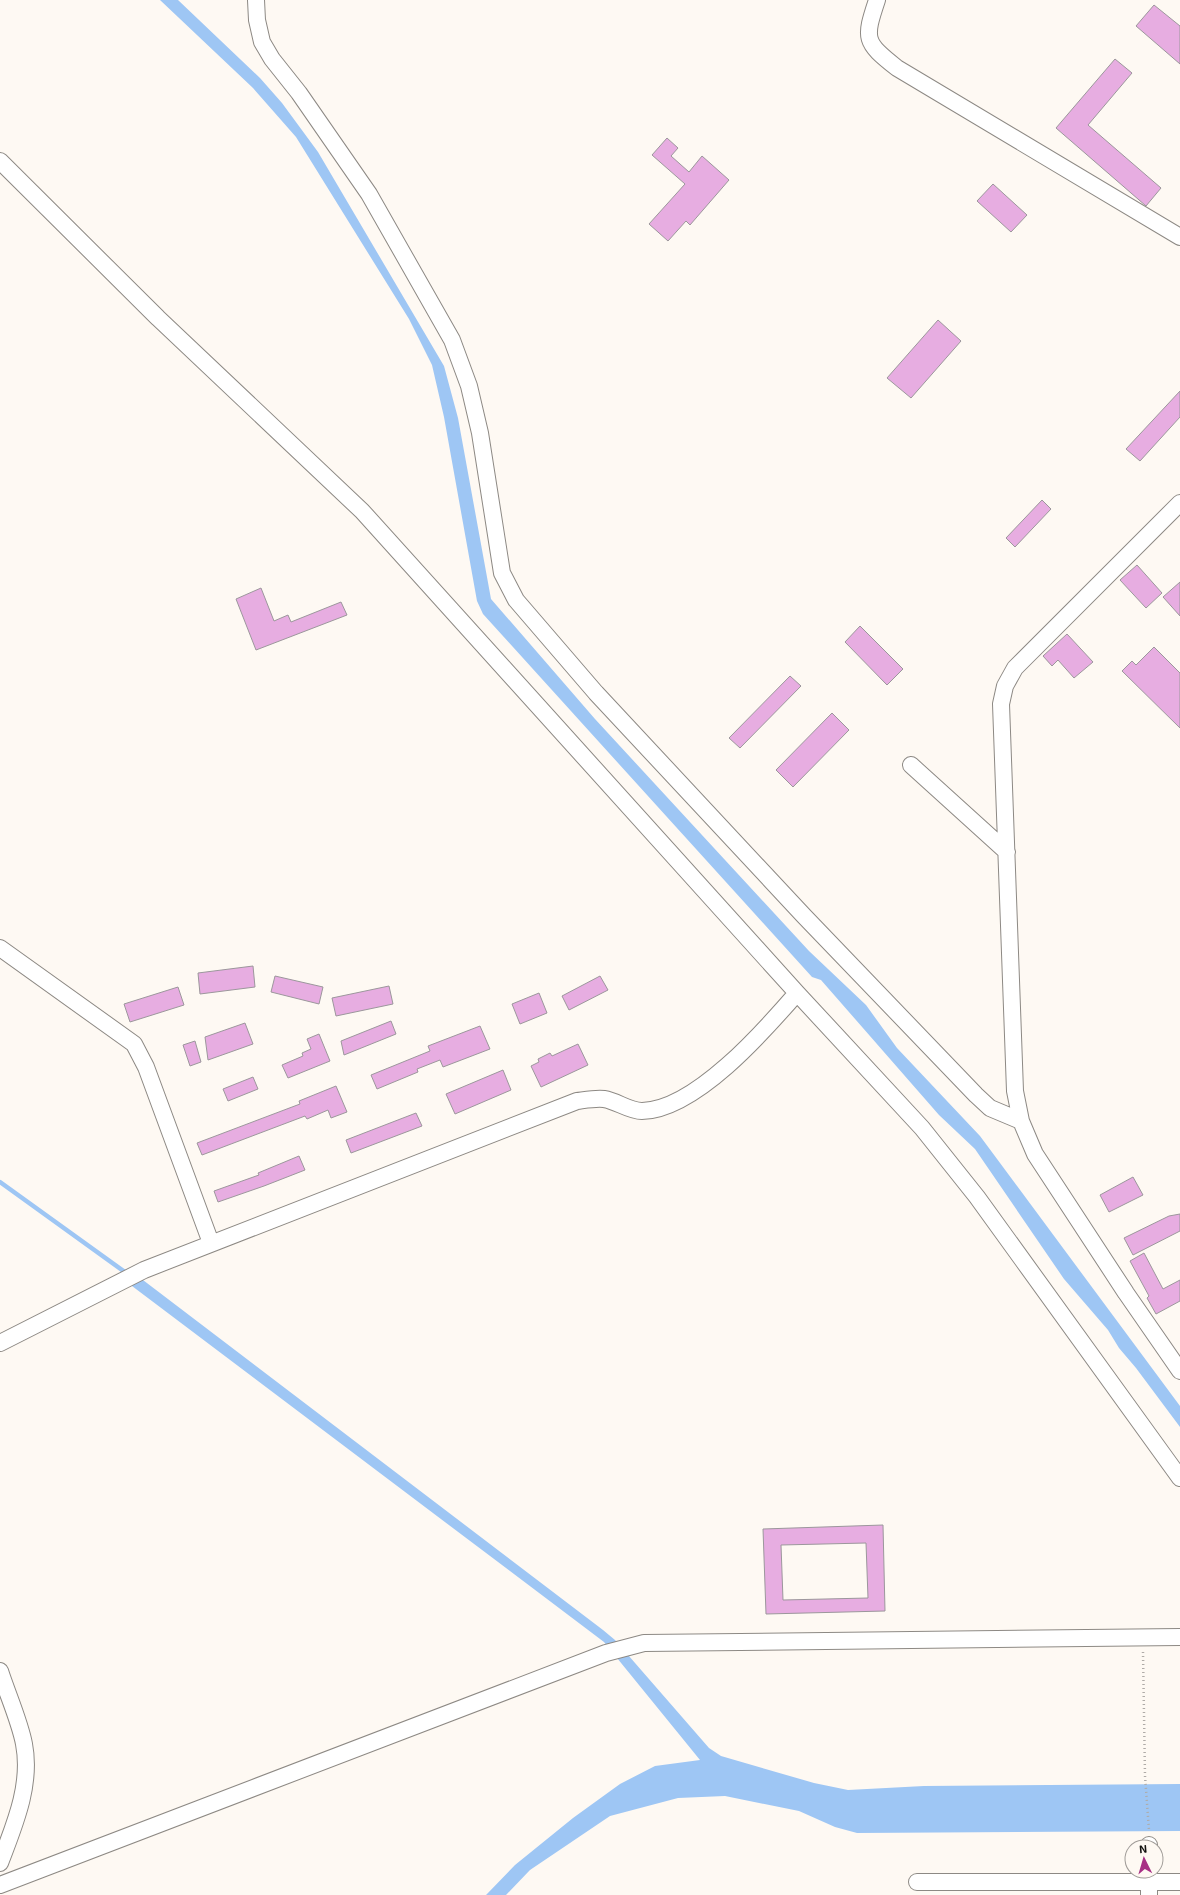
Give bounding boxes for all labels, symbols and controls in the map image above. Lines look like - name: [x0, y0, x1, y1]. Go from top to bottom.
- north arrow: [1124, 1839, 1164, 1879]
- text: N: [1139, 1842, 1148, 1855]

